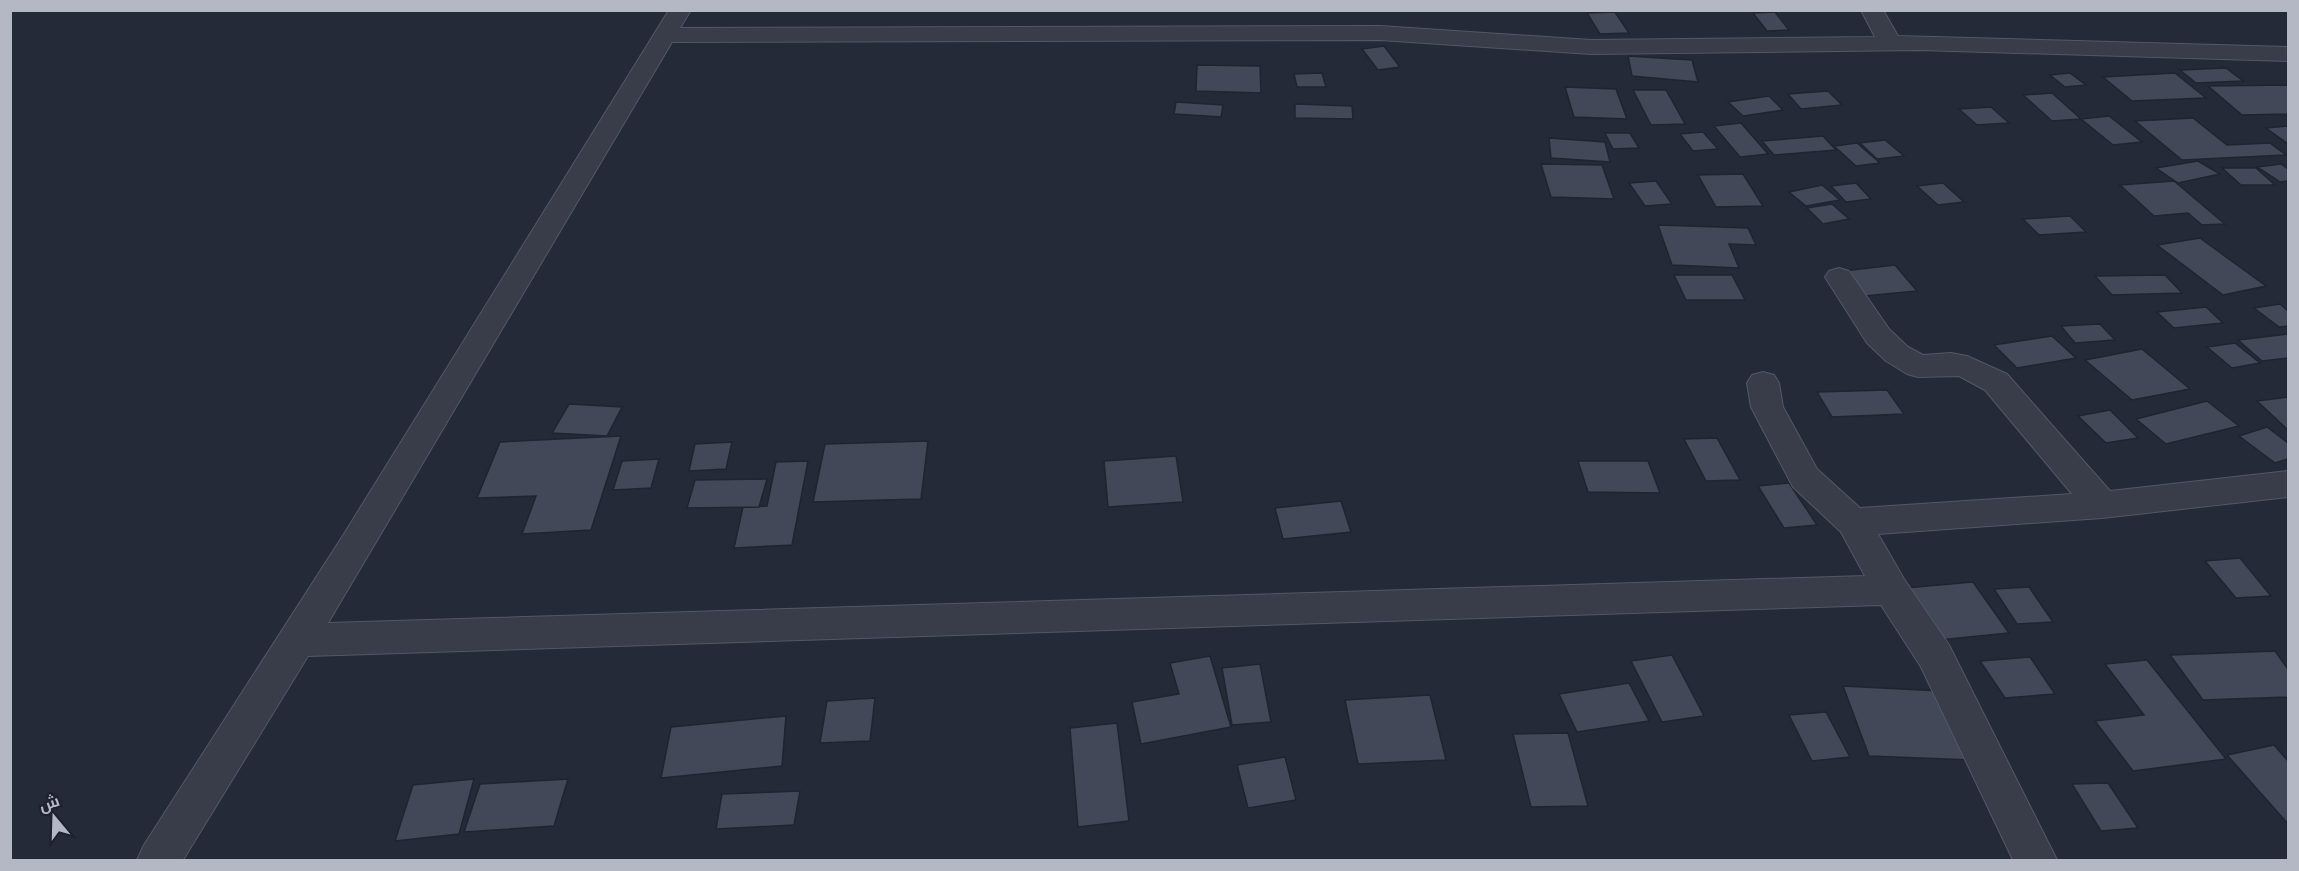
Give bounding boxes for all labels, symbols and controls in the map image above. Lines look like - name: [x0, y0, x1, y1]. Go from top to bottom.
- north arrow: [24, 787, 84, 847]
- text: ش: [36, 790, 63, 818]

